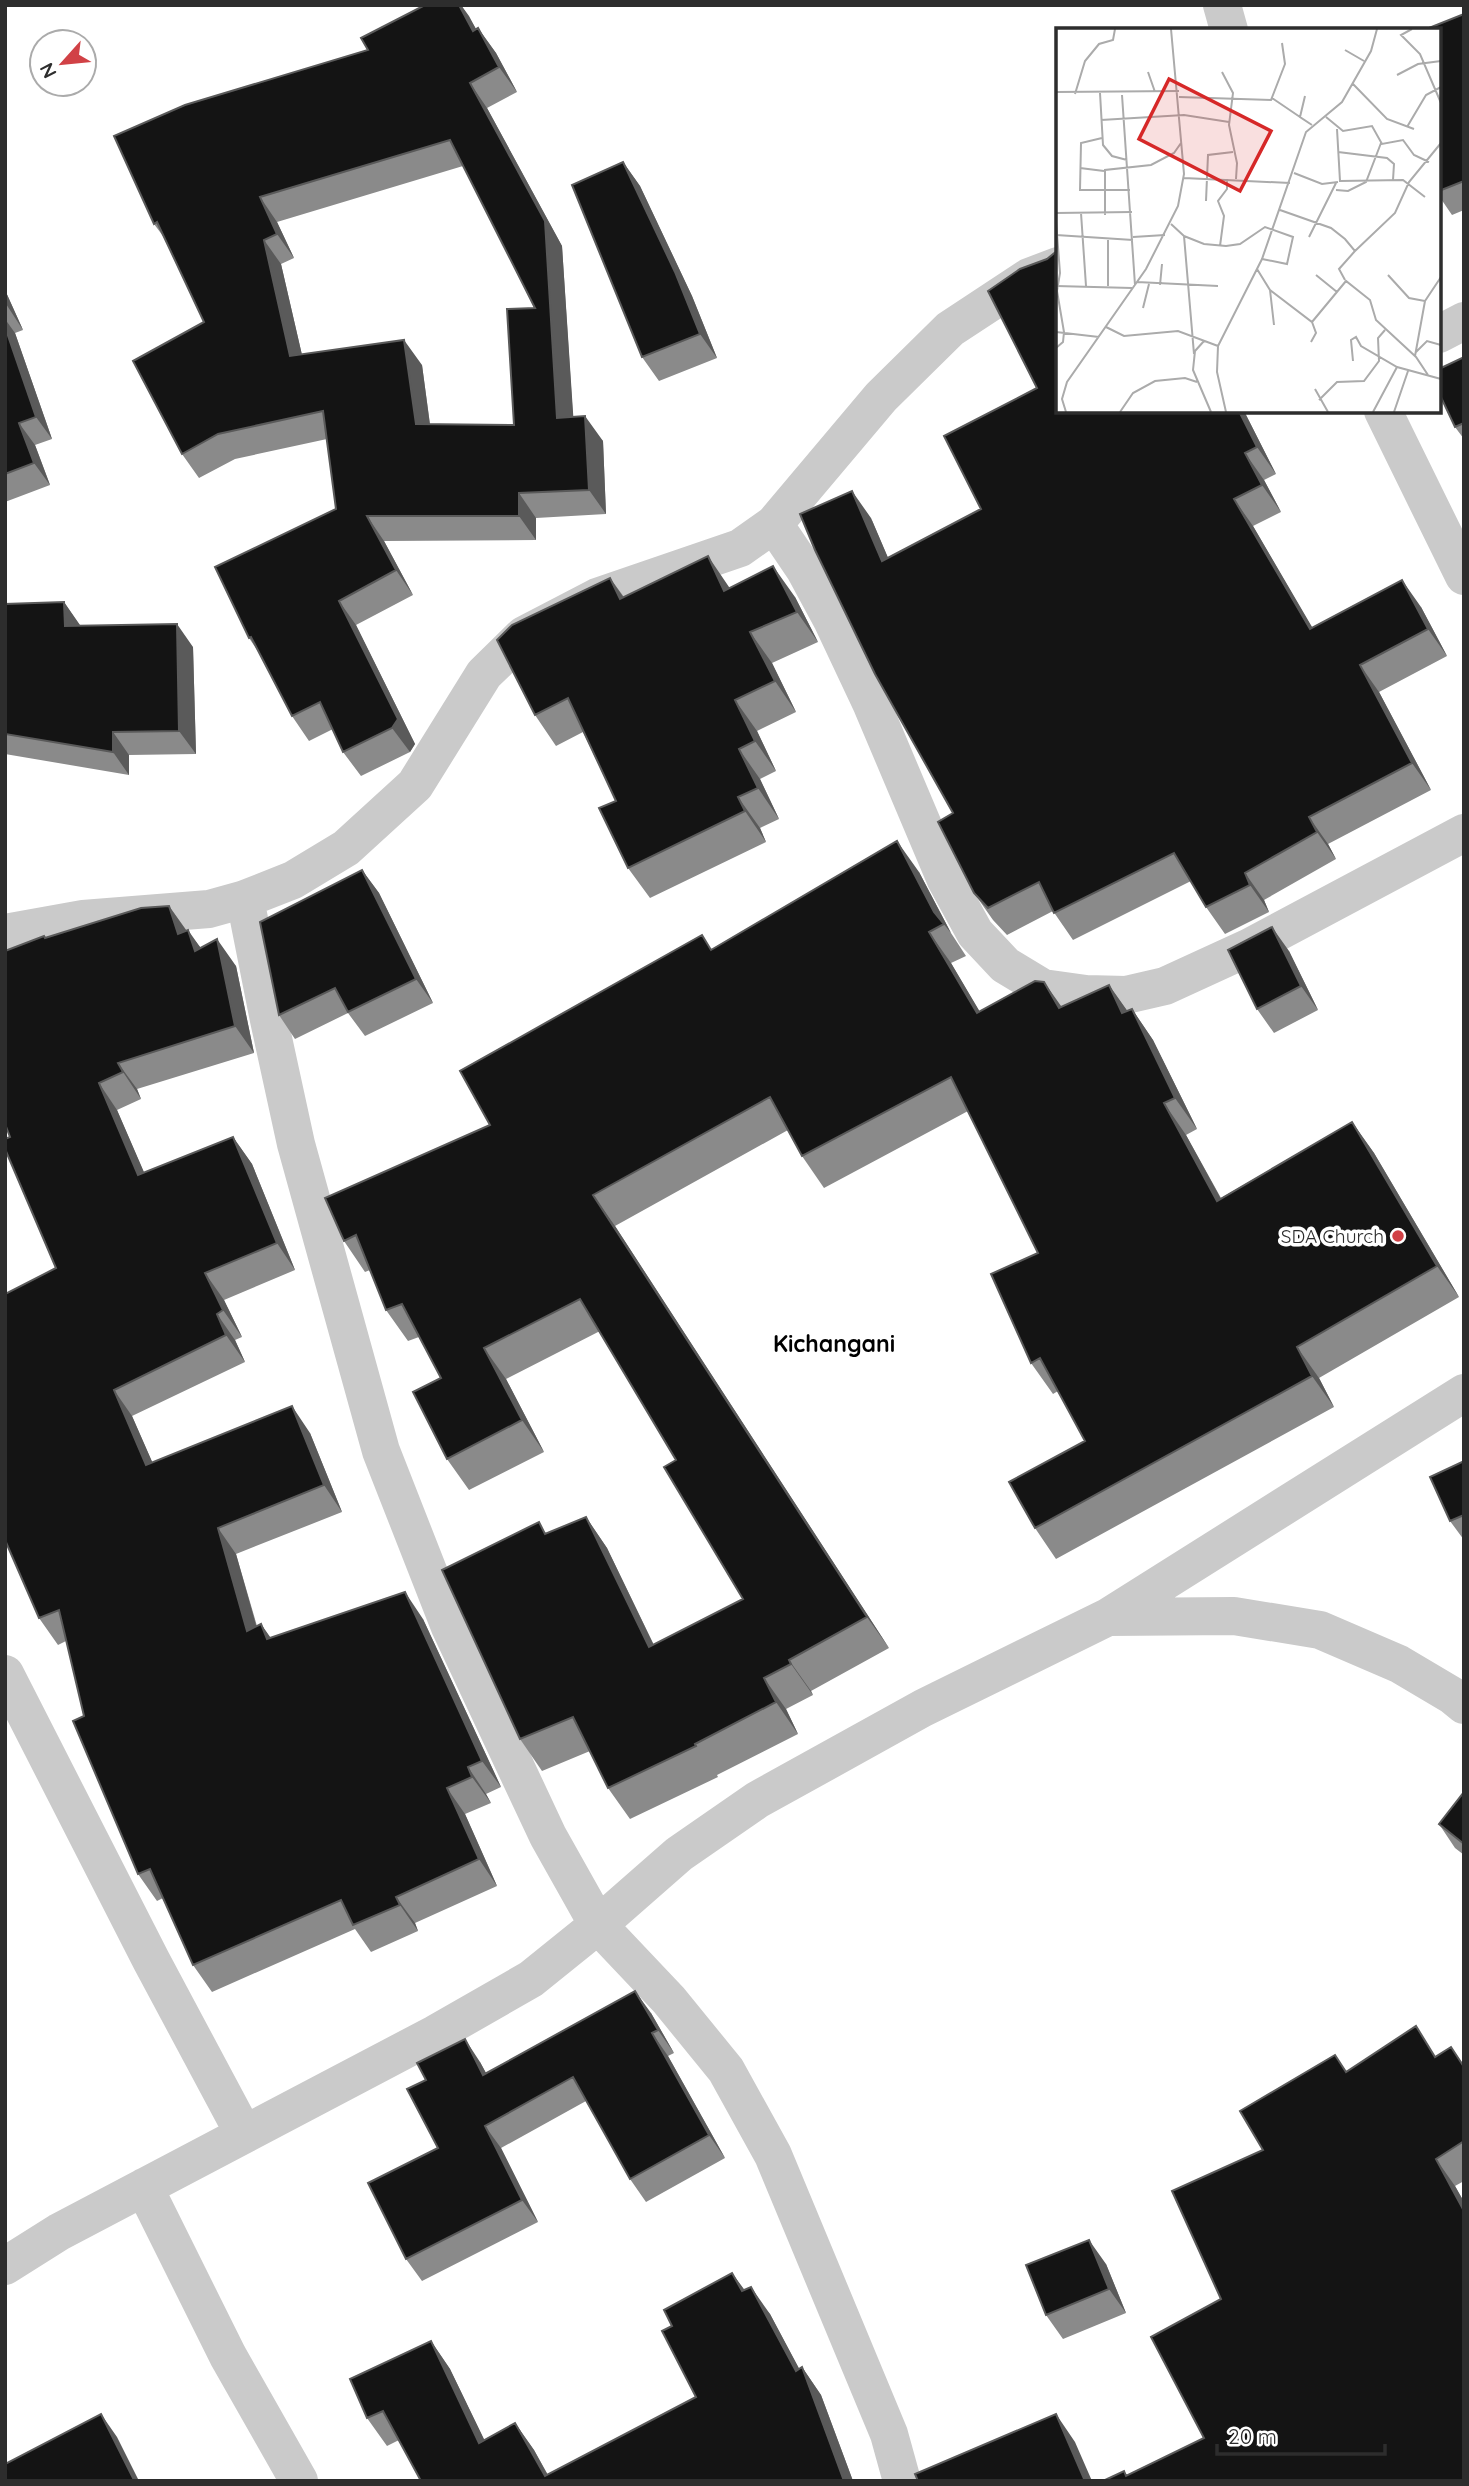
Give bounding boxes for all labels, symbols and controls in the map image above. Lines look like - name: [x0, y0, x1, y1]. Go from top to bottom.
- north arrow: [28, 28, 98, 98]
- inset map: [1056, 28, 1441, 413]
- text: N: [34, 59, 62, 82]
- place label: SDA Church: [1281, 1224, 1384, 1248]
- marker: SDA Church: [1390, 1228, 1406, 1244]
- district label: Kichangani: [773, 1329, 895, 1358]
- scale bar: [1217, 2412, 1385, 2456]
- text: 20 m: [1228, 2423, 1277, 2449]

